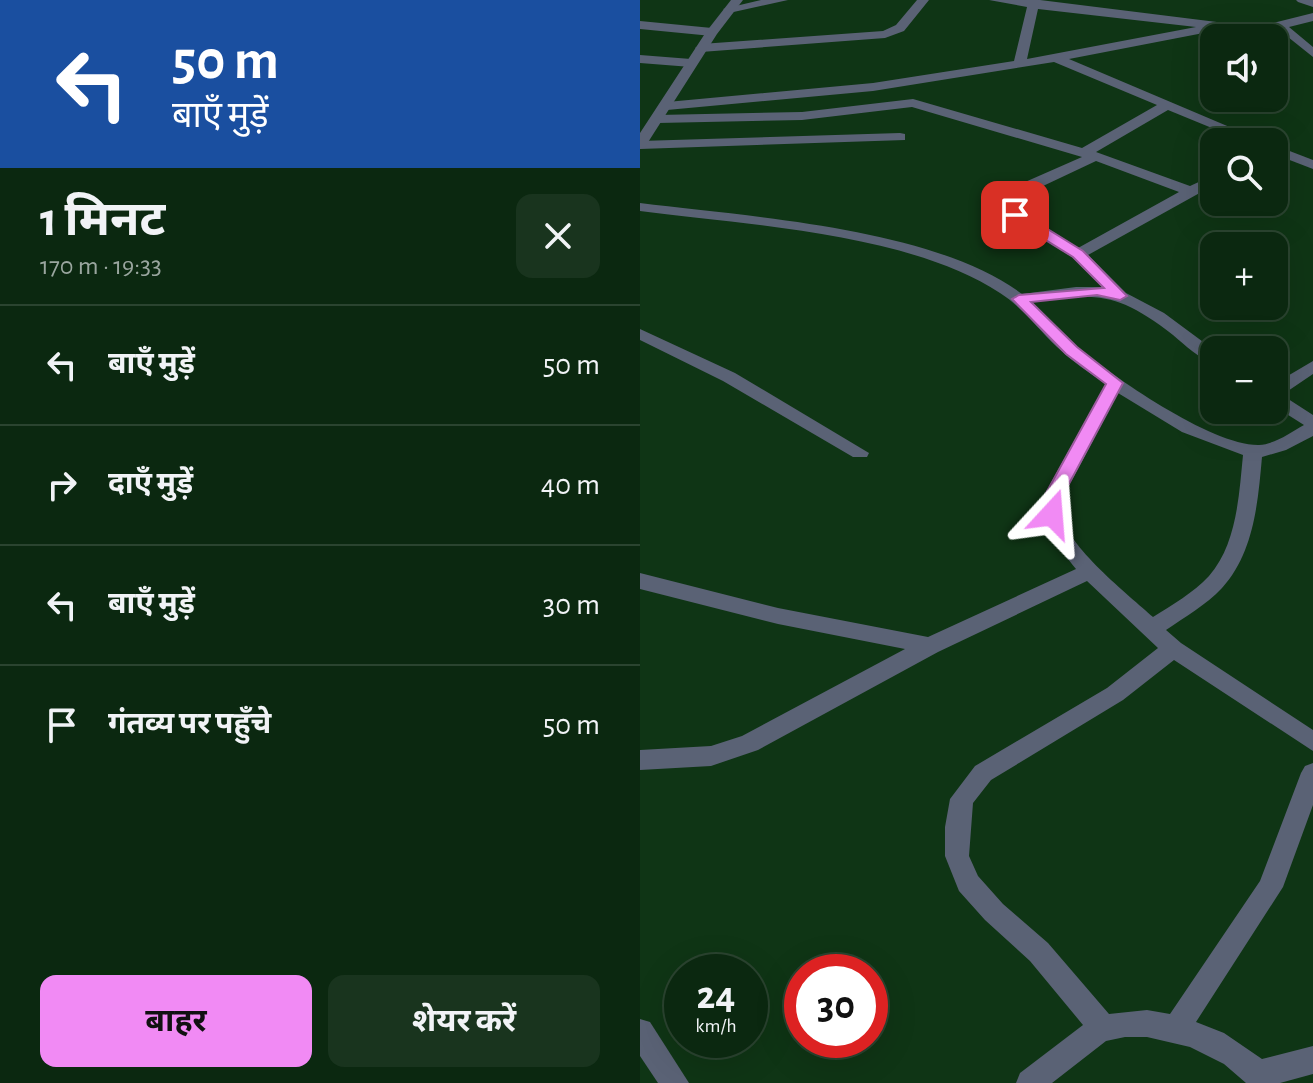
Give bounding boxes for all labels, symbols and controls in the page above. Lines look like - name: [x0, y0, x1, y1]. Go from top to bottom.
- map controls: [1200, 24, 1288, 424]
- button: sound: [1200, 24, 1288, 112]
- icon: left: [40, 32, 144, 136]
- text: 50 m: [172, 33, 279, 89]
- text: बाएँ मुड़ें: [172, 98, 269, 134]
- button: search: [1200, 128, 1288, 216]
- pin: [981, 181, 1049, 249]
- icon: arrive: [993, 193, 1037, 237]
- button: close: [516, 194, 600, 278]
- text: 1 मिनट: [40, 197, 165, 245]
- button: +: [1200, 232, 1288, 320]
- text: 170 m · 19:33: [40, 253, 162, 279]
- button: −: [1200, 336, 1288, 424]
- icon: left: [40, 343, 84, 387]
- text: बाएँ मुड़ें: [108, 349, 195, 379]
- text: 50 m: [543, 350, 600, 380]
- icon: right: [40, 463, 84, 507]
- text: दाएँ मुड़ें: [108, 469, 193, 499]
- text: 40 m: [541, 470, 600, 500]
- position arrow: [1010, 472, 1094, 556]
- icon: left: [40, 583, 84, 627]
- text: बाएँ मुड़ें: [108, 589, 195, 619]
- text: 30 m: [543, 590, 600, 620]
- icon: arrive: [40, 703, 84, 747]
- text: गंतव्य पर पहुँचे: [108, 709, 271, 739]
- text: 50 m: [543, 710, 600, 740]
- speed limit sign: 30: [784, 954, 888, 1058]
- button: बाहर: [40, 975, 312, 1067]
- button: शेयर करें: [328, 975, 600, 1067]
- text: 24: [697, 976, 735, 1016]
- text: km/h: [695, 1016, 737, 1036]

